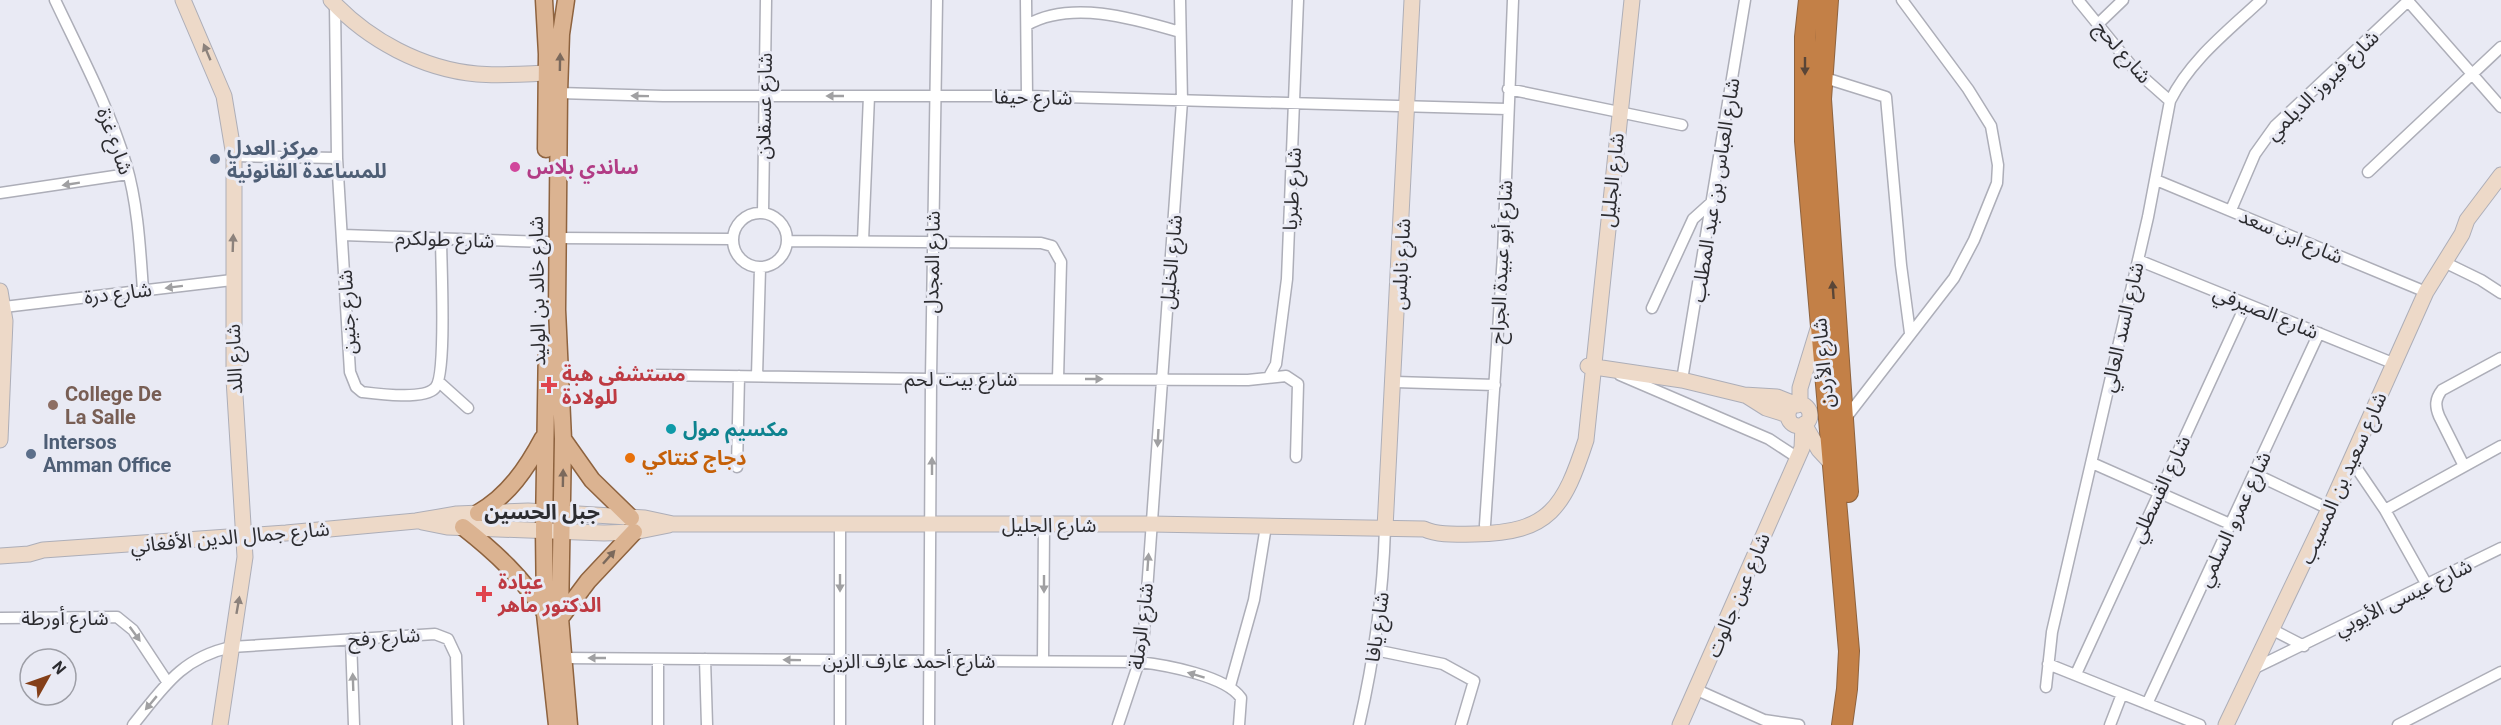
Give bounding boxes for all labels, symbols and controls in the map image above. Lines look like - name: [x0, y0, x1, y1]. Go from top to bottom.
- street label: شارع لحج: [2087, 16, 2157, 90]
- street label: شارع فيروز الديلمي: [2260, 25, 2386, 148]
- one-way arrow: [202, 43, 211, 61]
- one-way arrow: [555, 52, 565, 71]
- street label: شارع عسقلان: [751, 53, 780, 160]
- one-way arrow: [1800, 56, 1810, 75]
- street label: شارع العباس بن عبد المطلب: [1685, 76, 1748, 305]
- street label: شارع حيفا: [993, 84, 1073, 113]
- one-way arrow: [630, 91, 649, 100]
- one-way arrow: [825, 91, 844, 101]
- street label: شارع غزة: [89, 104, 138, 179]
- street label: شارع الجليل: [1595, 132, 1632, 229]
- place label: مركز العدل للمساعدة القانونية: [227, 136, 387, 183]
- street label: شارع طبريا: [1278, 147, 1309, 231]
- marker: مركز العدل للمساعدة القانونية: [208, 152, 222, 166]
- place label: ساندي بلاس: [527, 155, 639, 184]
- marker: ساندي بلاس: [508, 160, 522, 174]
- one-way arrow: [61, 179, 80, 188]
- street label: شارع أبو عبيدة الجراح: [1485, 179, 1520, 345]
- street label: شارع ابن سعد: [2234, 203, 2346, 271]
- street label: شارع المجدل: [919, 210, 948, 314]
- street label: شارع الخليل: [1155, 214, 1190, 310]
- street label: شارع خالد بن الوليد: [524, 216, 553, 366]
- street label: شارع نابلس: [1387, 217, 1418, 311]
- street label: شارع طولكرم: [395, 225, 495, 256]
- one-way arrow: [229, 233, 238, 252]
- street label: شارع السد العالي: [2095, 260, 2152, 395]
- street label: شارع جنين: [333, 269, 364, 355]
- street label: شارع درة: [83, 277, 154, 312]
- one-way arrow: [1829, 280, 1838, 299]
- street label: شارع الصيرفي: [2209, 280, 2322, 347]
- one-way arrow: [165, 282, 184, 292]
- street label: شارع الأردن: [1807, 317, 1842, 409]
- street label: شارع اللد: [221, 323, 250, 395]
- place label: مستشفى هبة للولادة: [562, 362, 686, 409]
- street label: شارع بيت لحم: [905, 367, 1017, 394]
- one-way arrow: [1085, 374, 1104, 384]
- marker: مستشفى هبة للولادة: [540, 376, 558, 394]
- place label: College De La Salle: [65, 382, 162, 429]
- street label: شارع سعيد بن المسيب: [2294, 388, 2395, 569]
- marker: College De La Salle: [46, 398, 60, 412]
- place label: مكسيم مول: [683, 417, 789, 444]
- marker: مكسيم مول: [664, 422, 678, 436]
- one-way arrow: [1153, 429, 1162, 448]
- place label: Intersos Amman Office: [43, 430, 171, 477]
- street label: شارع القسطلي: [2125, 431, 2199, 548]
- place label: دجاج كنتاكي: [642, 446, 746, 475]
- marker: Intersos Amman Office: [24, 447, 38, 461]
- street label: شارع عمرو السلمي: [2192, 447, 2279, 592]
- marker: دجاج كنتاكي: [623, 451, 637, 465]
- one-way arrow: [927, 456, 936, 475]
- one-way arrow: [558, 468, 568, 487]
- district label: جبل الحسين: [484, 500, 600, 524]
- street label: شارع الجليل: [1002, 513, 1096, 540]
- street label: شارع جمال الدين الأفغاني: [129, 516, 331, 561]
- street label: شارع عين جالوت: [1701, 529, 1778, 662]
- one-way arrow: [602, 550, 616, 565]
- one-way arrow: [1144, 552, 1153, 571]
- street label: شارع عيسى الأيوبي: [2330, 553, 2477, 644]
- place label: عيادة الدكتور ماهر: [497, 570, 602, 617]
- one-way arrow: [835, 573, 845, 592]
- one-way arrow: [1039, 574, 1049, 593]
- street label: شارع الرملة: [1124, 581, 1161, 671]
- marker: عيادة الدكتور ماهر: [475, 585, 493, 603]
- street label: شارع يافا: [1360, 590, 1397, 664]
- one-way arrow: [234, 595, 243, 614]
- street label: شارع أورطة: [21, 606, 109, 633]
- street label: شارع رفح: [347, 622, 421, 654]
- one-way arrow: [129, 625, 141, 641]
- north arrow: [18, 647, 78, 707]
- street label: شارع أحمد عارف الزين: [823, 649, 995, 676]
- one-way arrow: [588, 653, 607, 663]
- one-way arrow: [783, 655, 802, 665]
- text: N: [48, 657, 70, 678]
- one-way arrow: [1187, 670, 1205, 679]
- one-way arrow: [348, 673, 357, 692]
- one-way arrow: [145, 695, 158, 710]

